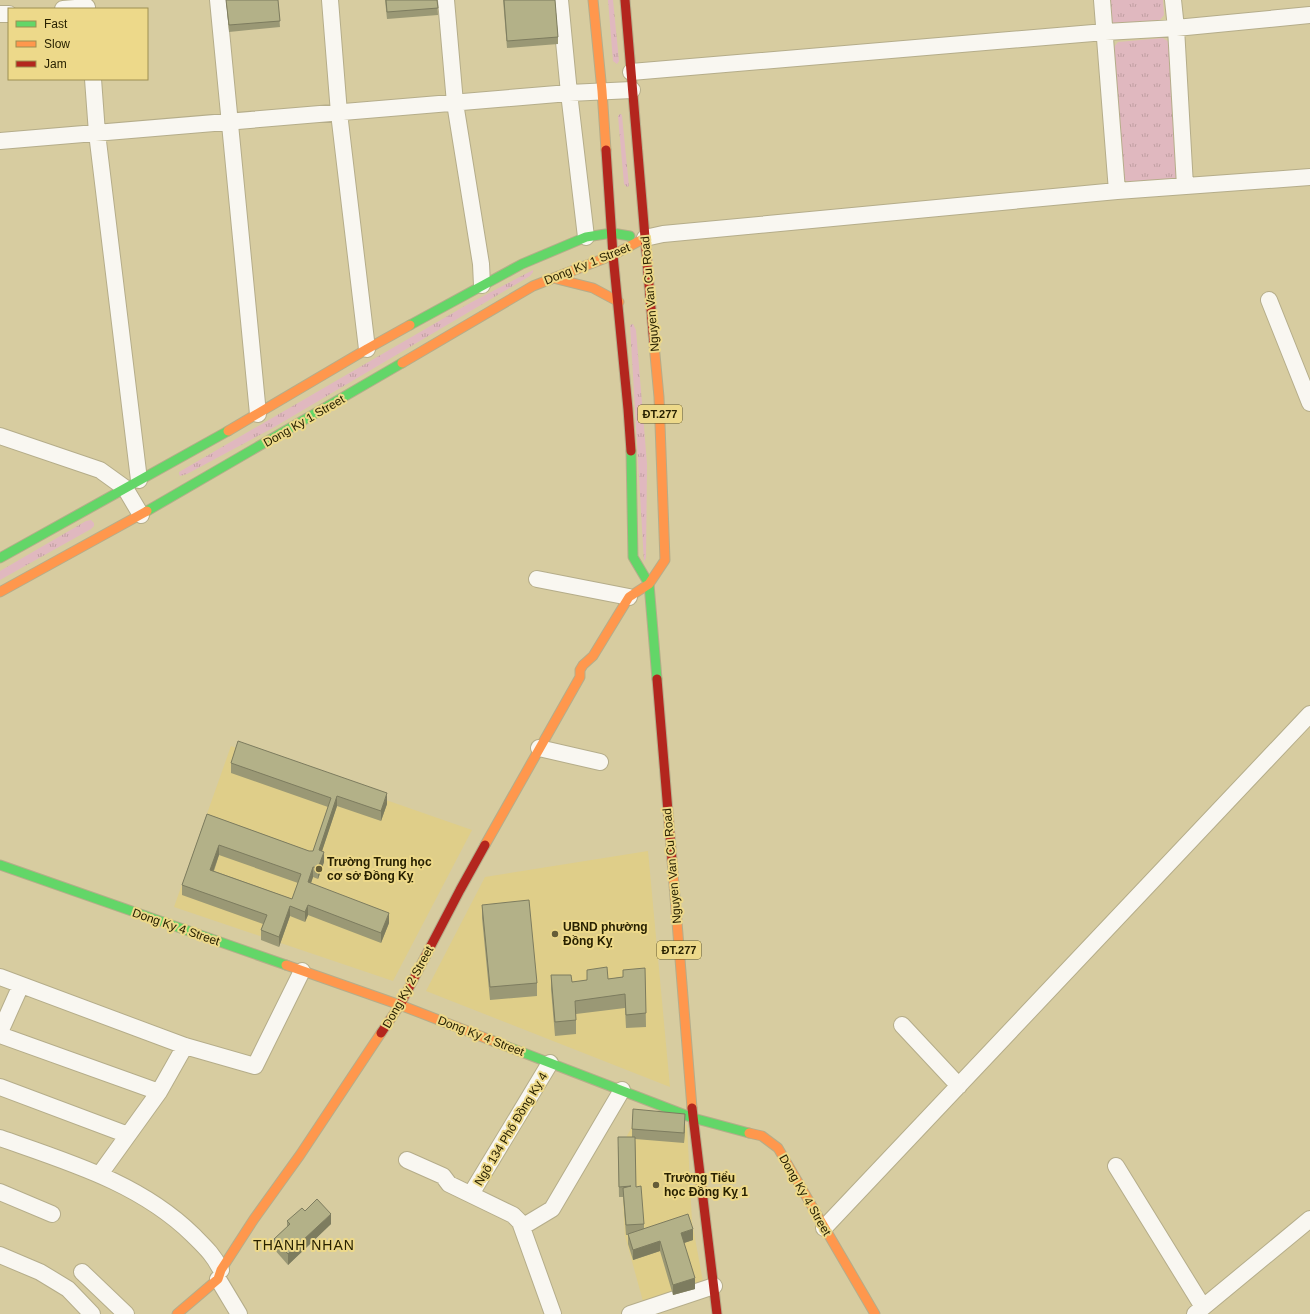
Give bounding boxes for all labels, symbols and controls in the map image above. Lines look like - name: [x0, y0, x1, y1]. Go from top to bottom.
- legend: [8, 8, 148, 80]
- text: Fast: [44, 17, 68, 31]
- text: Slow: [44, 37, 70, 51]
- text: Jam: [44, 57, 67, 71]
- street label: Nguyen Van Cu Road: [638, 236, 662, 352]
- street label: Dong Ky 1 Street: [542, 240, 633, 288]
- street label: Dong Ky 1 Street: [261, 392, 348, 450]
- road number: ĐT.277: [638, 405, 682, 423]
- street label: Nguyen Van Cu Road: [660, 808, 684, 924]
- place label: Trường Trung học cơ sở Đồng Kỵ: [327, 855, 432, 883]
- marker: Trường Trung học cơ sở Đồng Kỵ: [314, 864, 324, 874]
- street label: Dong Ky 4 Street: [131, 906, 222, 949]
- place label: UBND phường Đồng Kỵ: [563, 920, 648, 948]
- marker: UBND phường Đồng Kỵ: [550, 929, 560, 939]
- road number: ĐT.277: [657, 941, 701, 959]
- street label: Dong Ky 2 Street: [380, 943, 437, 1030]
- street label: Dong Ky 4 Street: [436, 1013, 527, 1059]
- street label: Ngõ 134 Phố Đồng Kỵ 4: [472, 1070, 550, 1188]
- street label: Dong Ky 4 Street: [776, 1152, 834, 1239]
- place label: Trường Tiểu học Đồng Kỵ 1: [664, 1171, 748, 1199]
- marker: Trường Tiểu học Đồng Kỵ 1: [651, 1180, 661, 1190]
- district label: THANH NHAN: [253, 1237, 355, 1253]

